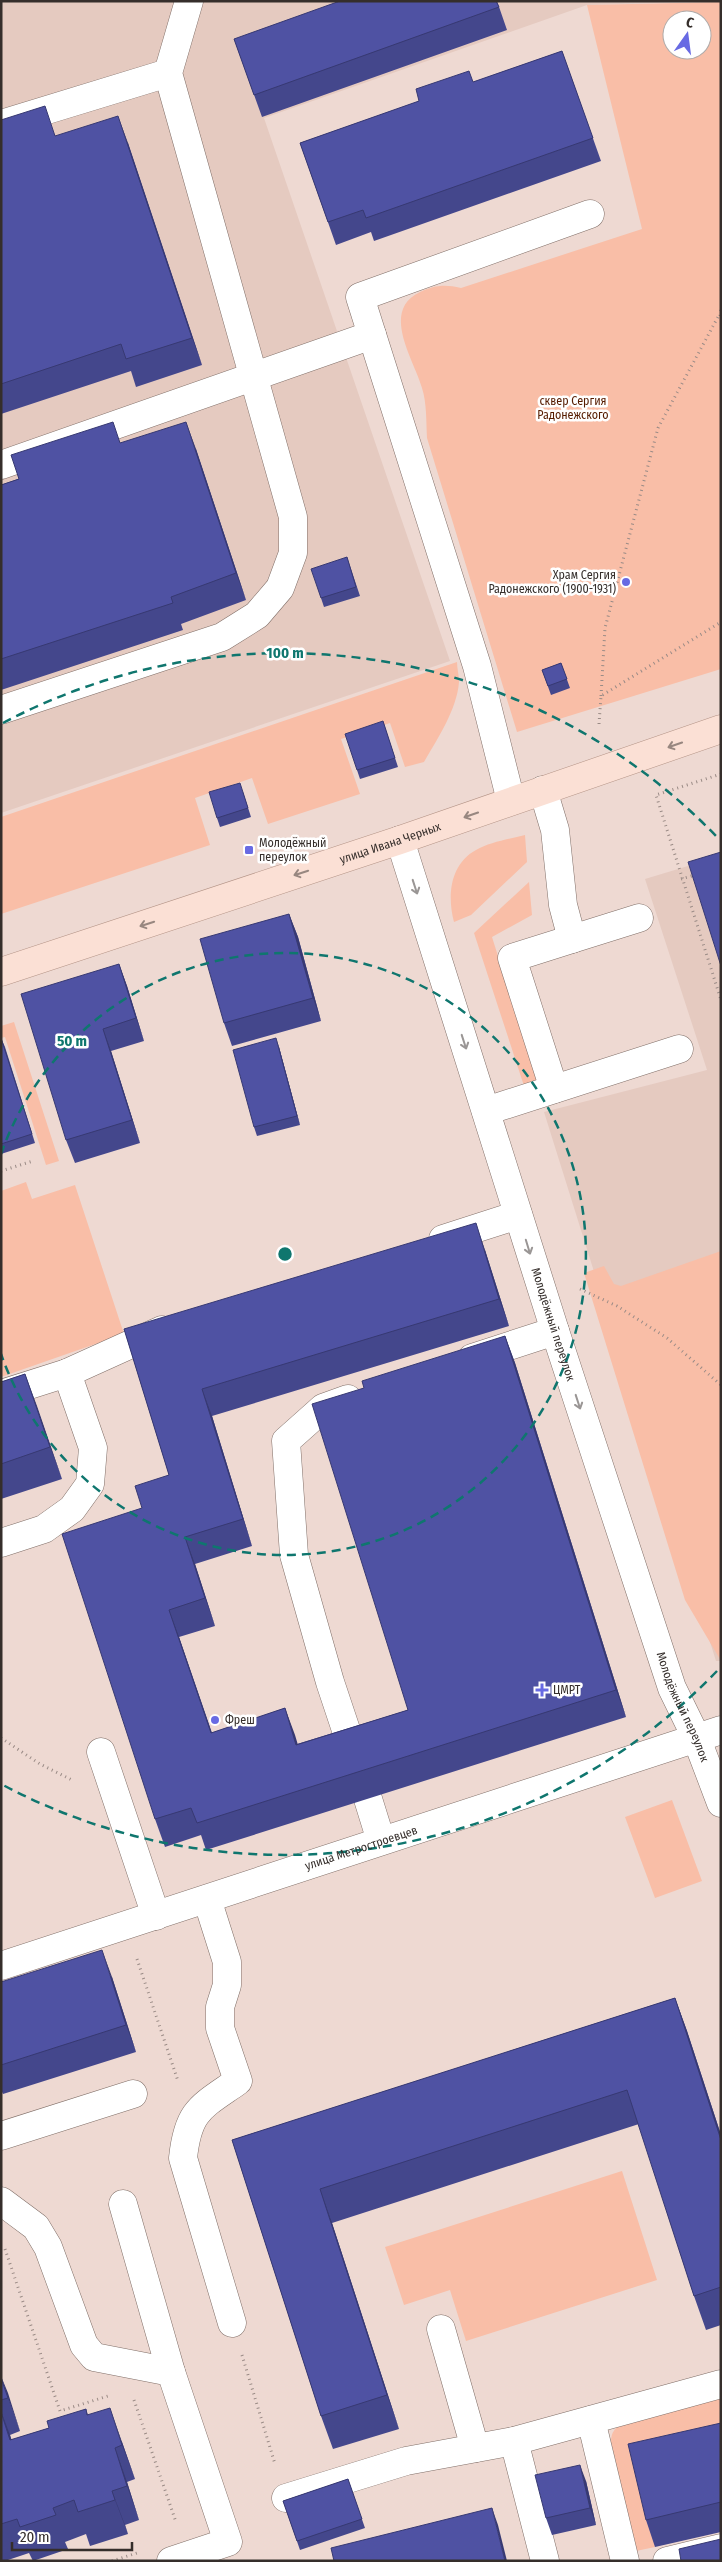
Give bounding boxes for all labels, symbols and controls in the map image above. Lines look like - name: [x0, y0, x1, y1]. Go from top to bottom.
- north arrow: [662, 10, 712, 60]
- text: С: [684, 14, 696, 32]
- park label: сквер Сергия Радонежского: [537, 394, 609, 422]
- place label: Храм Сергия Радонежского (1900-1931): [488, 568, 616, 596]
- marker: Храм Сергия Радонежского (1900-1931): [620, 576, 632, 588]
- text: 100 m: [266, 644, 304, 662]
- one-way arrow: [667, 741, 683, 750]
- one-way arrow: [464, 811, 480, 820]
- street label: улица Ивана Черных: [338, 819, 443, 866]
- place label: Молодёжный переулок: [259, 836, 326, 864]
- marker: Молодёжный переулок: [243, 844, 255, 856]
- one-way arrow: [294, 869, 309, 878]
- one-way arrow: [411, 879, 420, 894]
- one-way arrow: [139, 920, 155, 929]
- text: 50 m: [57, 1032, 87, 1050]
- one-way arrow: [460, 1034, 469, 1049]
- one-way arrow: [524, 1239, 534, 1255]
- centre of rings: [276, 1245, 294, 1263]
- street label: Молодёжный переулок: [528, 1266, 578, 1383]
- one-way arrow: [574, 1393, 583, 1409]
- street label: Молодёжный переулок: [654, 1650, 712, 1764]
- marker: ЦМРТ: [535, 1683, 549, 1697]
- place label: ЦМРТ: [553, 1683, 581, 1697]
- place label: Фреш: [225, 1713, 255, 1727]
- marker: Фреш: [209, 1714, 221, 1726]
- street label: улица Метростроевцев: [303, 1823, 419, 1873]
- scale bar: [12, 2520, 132, 2552]
- text: 20 m: [20, 2528, 50, 2546]

